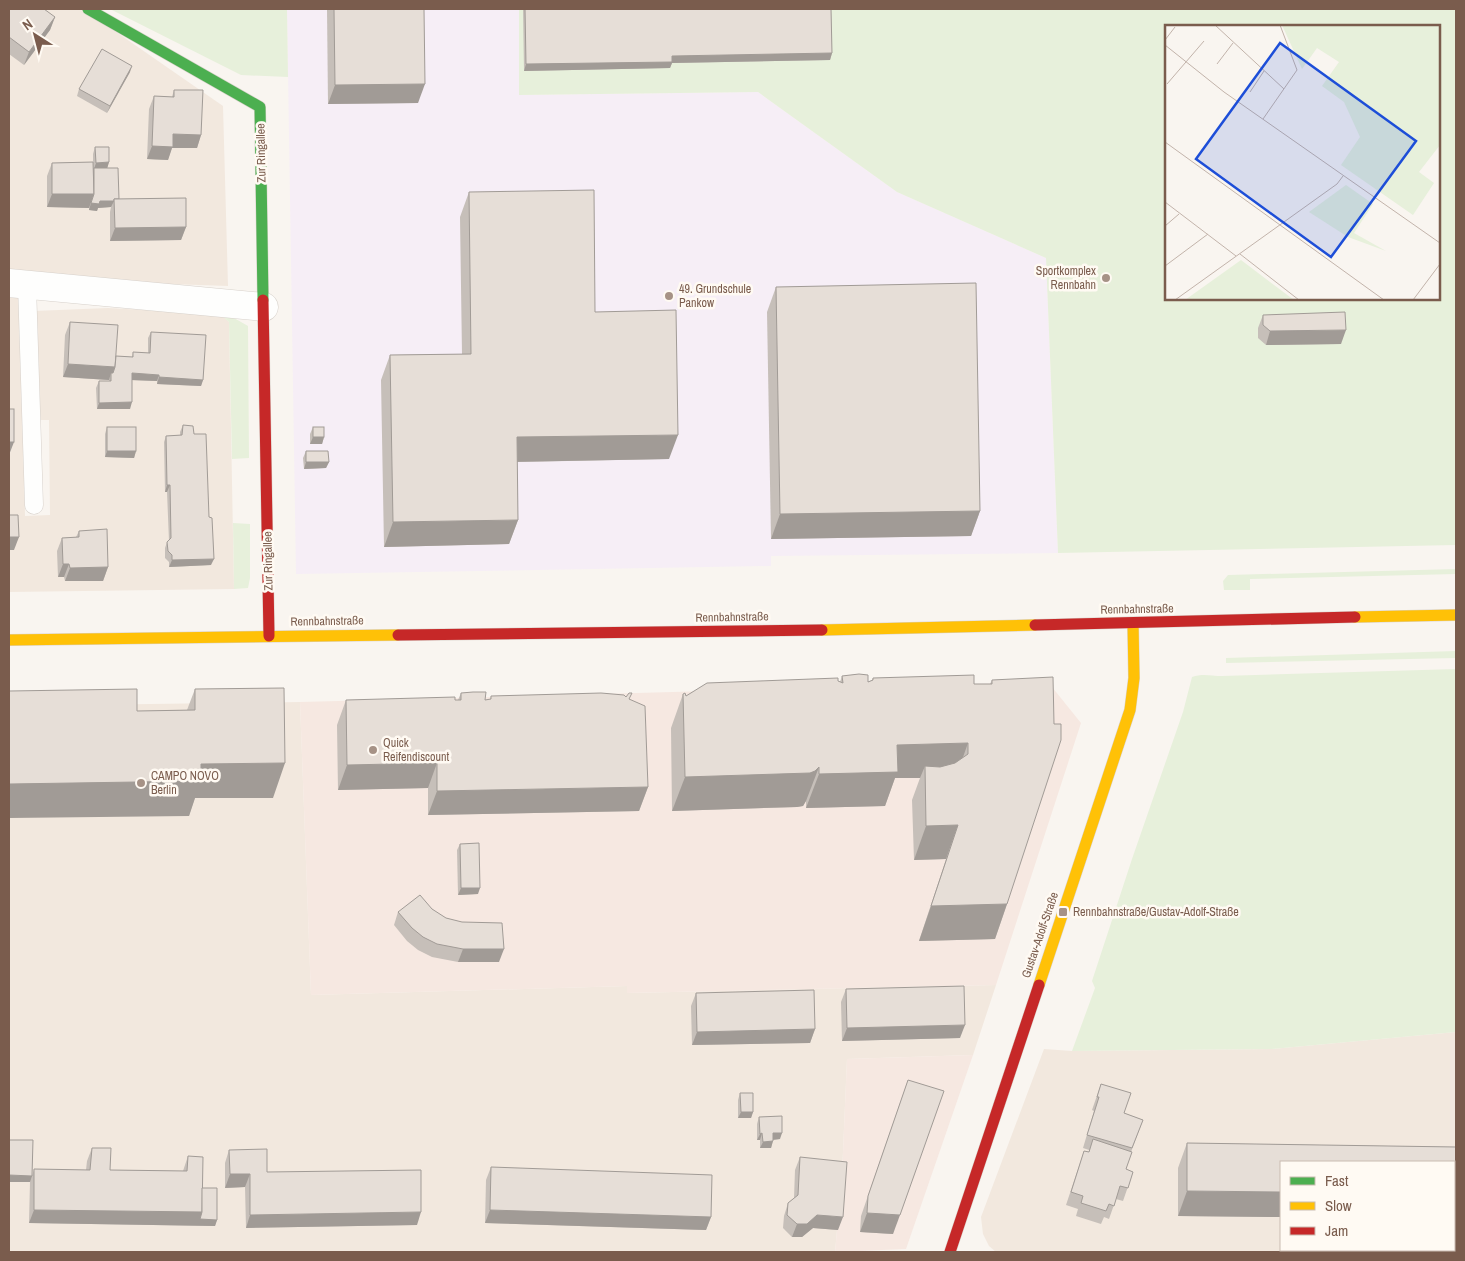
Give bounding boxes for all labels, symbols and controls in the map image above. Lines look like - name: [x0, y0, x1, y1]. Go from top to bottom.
- north arrow: [10, 10, 60, 60]
- text: N: [19, 15, 36, 34]
- inset map: [1165, 25, 1440, 300]
- street label: Zur Ringallee: [252, 123, 270, 183]
- place label: Sportkomplex Rennbahn: [1036, 263, 1096, 293]
- marker: Sportkomplex Rennbahn: [1100, 272, 1112, 284]
- place label: 49. Grundschule Pankow: [679, 281, 751, 311]
- marker: 49. Grundschule Pankow: [663, 290, 675, 302]
- street label: Zur Ringallee: [259, 531, 277, 591]
- street label: Rennbahnstraße: [1100, 600, 1174, 618]
- street label: Rennbahnstraße: [695, 608, 769, 626]
- street label: Rennbahnstraße: [290, 612, 364, 630]
- place label: Quick Reifendiscount: [383, 735, 449, 765]
- marker: Quick Reifendiscount: [367, 744, 379, 756]
- place label: CAMPO NOVO Berlin: [151, 768, 219, 798]
- marker: CAMPO NOVO Berlin: [135, 777, 147, 789]
- street label: Gustav-Adolf-Straße: [1018, 890, 1062, 980]
- place label: Rennbahnstraße/Gustav-Adolf-Straße: [1073, 904, 1239, 920]
- marker: Rennbahnstraße/Gustav-Adolf-Straße: [1057, 906, 1069, 918]
- legend: [1280, 1161, 1455, 1251]
- text: Fast: [1325, 1170, 1349, 1191]
- text: Slow: [1325, 1195, 1352, 1216]
- text: Jam: [1325, 1220, 1348, 1241]

